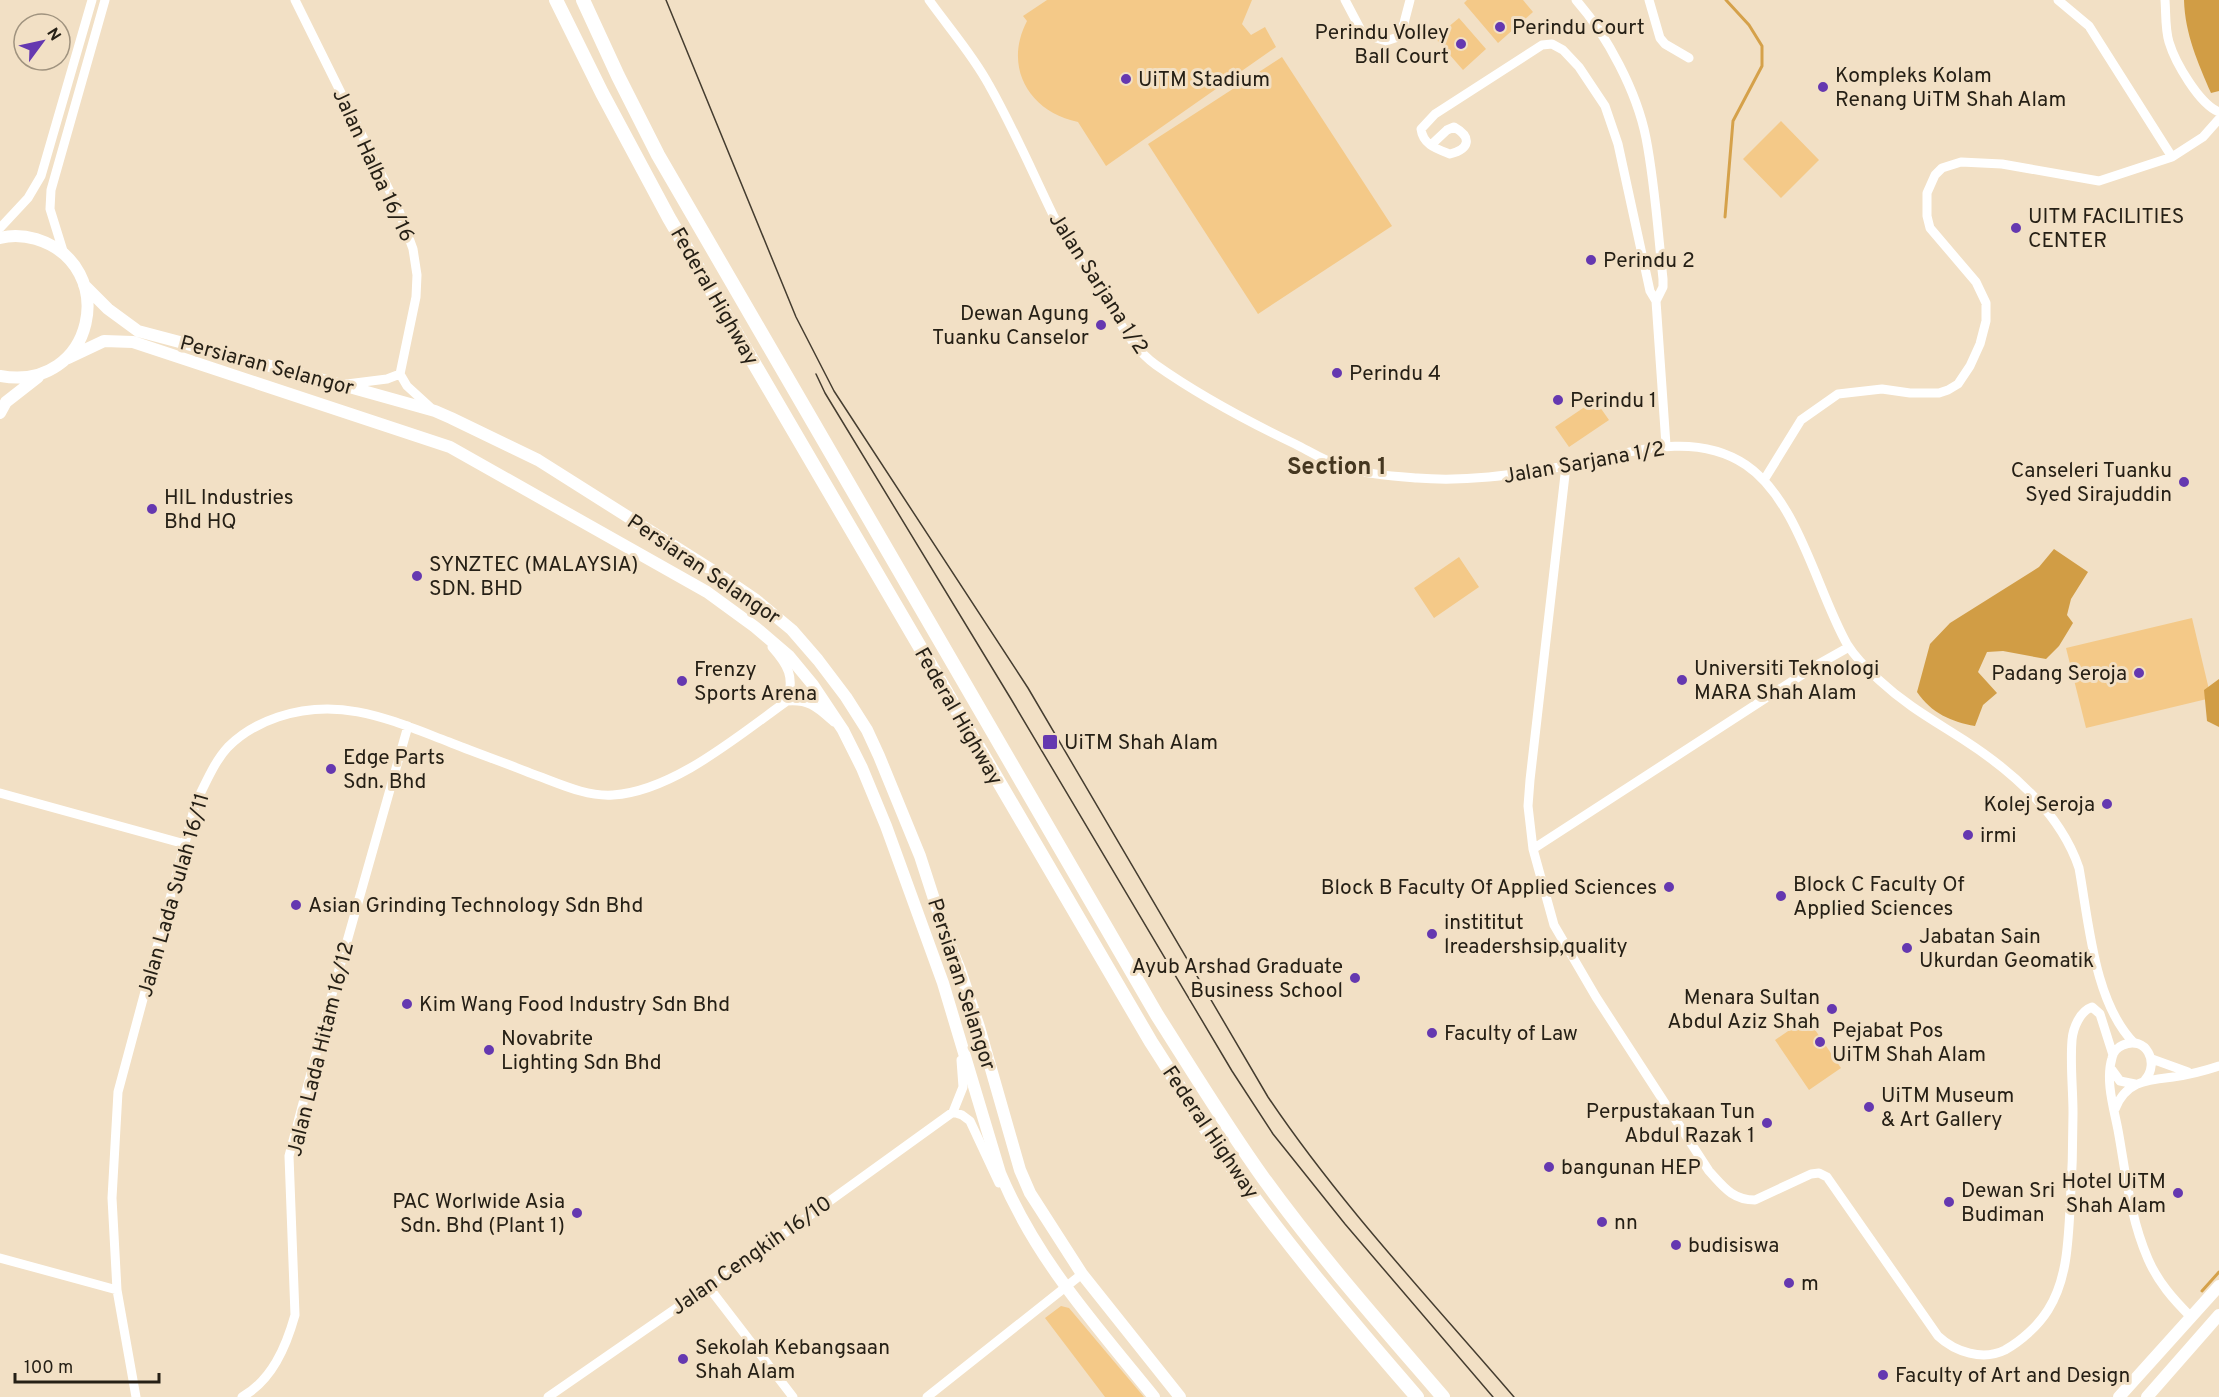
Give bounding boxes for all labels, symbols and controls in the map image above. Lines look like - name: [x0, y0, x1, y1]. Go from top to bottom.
- north arrow: [12, 12, 72, 72]
- place label: Perindu Court: [1512, 15, 1645, 42]
- place label: Perindu Volley Ball Court: [1315, 20, 1449, 71]
- marker: Perindu Court: [1493, 20, 1507, 34]
- text: N: [41, 25, 64, 45]
- marker: Perindu Volley Ball Court: [1454, 37, 1468, 51]
- place label: Kompleks Kolam Renang UiTM Shah Alam: [1835, 63, 2066, 114]
- place label: UiTM Stadium: [1138, 67, 1270, 94]
- marker: UiTM Stadium: [1119, 72, 1133, 86]
- marker: Kompleks Kolam Renang UiTM Shah Alam: [1816, 80, 1830, 94]
- street label: Jalan Halba 16/16: [325, 85, 420, 246]
- place label: UITM FACILITIES CENTER: [2028, 204, 2184, 255]
- street label: Jalan Sarjana 1/2: [1042, 208, 1154, 360]
- marker: UITM FACILITIES CENTER: [2009, 221, 2023, 235]
- street label: Federal Highway: [663, 223, 764, 371]
- place label: Perindu 2: [1603, 248, 1695, 275]
- marker: Perindu 2: [1584, 253, 1598, 267]
- place label: Dewan Agung Tuanku Canselor: [932, 301, 1089, 352]
- marker: Dewan Agung Tuanku Canselor: [1094, 318, 1108, 332]
- street label: Persiaran Selangor: [177, 330, 357, 403]
- place label: Perindu 4: [1349, 361, 1441, 388]
- marker: Perindu 4: [1330, 366, 1344, 380]
- place label: Perindu 1: [1570, 388, 1657, 415]
- marker: Perindu 1: [1551, 393, 1565, 407]
- street label: Jalan Sarjana 1/2: [1501, 436, 1667, 491]
- district label: Section 1: [1287, 453, 1387, 483]
- place label: Canseleri Tuanku Syed Sirajuddin: [2011, 458, 2172, 509]
- marker: Canseleri Tuanku Syed Sirajuddin: [2177, 475, 2191, 489]
- place label: HIL Industries Bhd HQ: [164, 485, 294, 536]
- marker: HIL Industries Bhd HQ: [145, 502, 159, 516]
- street label: Persiaran Selangor: [621, 509, 785, 631]
- place label: SYNZTEC (MALAYSIA) SDN. BHD: [429, 552, 639, 603]
- marker: SYNZTEC (MALAYSIA) SDN. BHD: [410, 569, 424, 583]
- street label: Federal Highway: [907, 643, 1008, 791]
- place label: Universiti Teknologi MARA Shah Alam: [1694, 656, 1879, 707]
- place label: Frenzy Sports Arena: [694, 657, 817, 708]
- place label: Padang Seroja: [1991, 661, 2127, 688]
- marker: Padang Seroja: [2132, 666, 2146, 680]
- marker: Universiti Teknologi MARA Shah Alam: [1675, 673, 1689, 687]
- marker: Frenzy Sports Arena: [675, 674, 689, 688]
- place label: UiTM Shah Alam: [1064, 730, 1218, 757]
- marker: UiTM Shah Alam: [1041, 733, 1059, 751]
- place label: Edge Parts Sdn. Bhd: [343, 745, 445, 796]
- marker: Edge Parts Sdn. Bhd: [324, 762, 338, 776]
- street label: Jalan Lada Sulah 16/11: [132, 790, 217, 1001]
- place label: Kolej Seroja: [1983, 792, 2095, 819]
- marker: Kolej Seroja: [2100, 797, 2114, 811]
- place label: irmi: [1980, 823, 2017, 850]
- marker: irmi: [1961, 828, 1975, 842]
- place label: Block C Faculty Of Applied Sciences: [1793, 872, 1964, 923]
- place label: Block B Faculty Of Applied Sciences: [1321, 875, 1657, 902]
- marker: Block B Faculty Of Applied Sciences: [1662, 880, 1676, 894]
- marker: Block C Faculty Of Applied Sciences: [1774, 889, 1788, 903]
- place label: Asian Grinding Technology Sdn Bhd: [308, 893, 643, 920]
- street label: Persiaran Selangor: [920, 895, 1001, 1074]
- marker: Asian Grinding Technology Sdn Bhd: [289, 898, 303, 912]
- place label: instititut lreadershsip,quality: [1444, 910, 1628, 961]
- place label: Jabatan Sain Ukurdan Geomatik: [1919, 924, 2094, 975]
- marker: instititut lreadershsip,quality: [1425, 927, 1439, 941]
- street label: Jalan Lada Hitam 16/12: [282, 939, 361, 1159]
- marker: Jabatan Sain Ukurdan Geomatik: [1900, 941, 1914, 955]
- place label: Ayub Arshad Graduate Business School: [1132, 954, 1343, 1005]
- marker: Ayub Arshad Graduate Business School: [1348, 971, 1362, 985]
- place label: Menara Sultan Abdul Aziz Shah: [1667, 985, 1820, 1036]
- place label: Kim Wang Food Industry Sdn Bhd: [419, 992, 730, 1019]
- marker: Kim Wang Food Industry Sdn Bhd: [400, 997, 414, 1011]
- marker: Menara Sultan Abdul Aziz Shah: [1825, 1002, 1839, 1016]
- place label: Pejabat Pos UiTM Shah Alam: [1832, 1018, 1986, 1069]
- place label: Faculty of Law: [1444, 1021, 1578, 1048]
- place label: Novabrite Lighting Sdn Bhd: [501, 1026, 662, 1077]
- marker: Faculty of Law: [1425, 1026, 1439, 1040]
- marker: Pejabat Pos UiTM Shah Alam: [1813, 1035, 1827, 1049]
- marker: Novabrite Lighting Sdn Bhd: [482, 1043, 496, 1057]
- street label: Federal Highway: [1155, 1061, 1264, 1205]
- place label: UiTM Museum & Art Gallery: [1881, 1083, 2014, 1134]
- place label: Perpustakaan Tun Abdul Razak 1: [1586, 1099, 1755, 1150]
- marker: UiTM Museum & Art Gallery: [1862, 1100, 1876, 1114]
- marker: Perpustakaan Tun Abdul Razak 1: [1760, 1116, 1774, 1130]
- place label: bangunan HEP: [1561, 1155, 1701, 1182]
- marker: bangunan HEP: [1542, 1160, 1556, 1174]
- place label: Hotel UiTM Shah Alam: [2061, 1169, 2166, 1220]
- place label: Dewan Sri Budiman: [1961, 1178, 2055, 1229]
- marker: Hotel UiTM Shah Alam: [2171, 1186, 2185, 1200]
- place label: PAC Worlwide Asia Sdn. Bhd (Plant 1): [392, 1189, 565, 1240]
- street label: Jalan Cengkih 16/10: [666, 1191, 838, 1322]
- marker: Dewan Sri Budiman: [1942, 1195, 1956, 1209]
- marker: PAC Worlwide Asia Sdn. Bhd (Plant 1): [570, 1206, 584, 1220]
- place label: nn: [1614, 1210, 1638, 1237]
- marker: nn: [1595, 1215, 1609, 1229]
- place label: budisiswa: [1688, 1233, 1779, 1260]
- marker: budisiswa: [1669, 1238, 1683, 1252]
- place label: m: [1801, 1271, 1819, 1298]
- marker: m: [1782, 1276, 1796, 1290]
- place label: Sekolah Kebangsaan Shah Alam: [695, 1335, 890, 1386]
- scale bar: [15, 1346, 159, 1384]
- marker: Sekolah Kebangsaan Shah Alam: [676, 1352, 690, 1366]
- text: 100 m: [24, 1357, 73, 1380]
- place label: Faculty of Art and Design: [1895, 1363, 2130, 1390]
- marker: Faculty of Art and Design: [1876, 1368, 1890, 1382]

